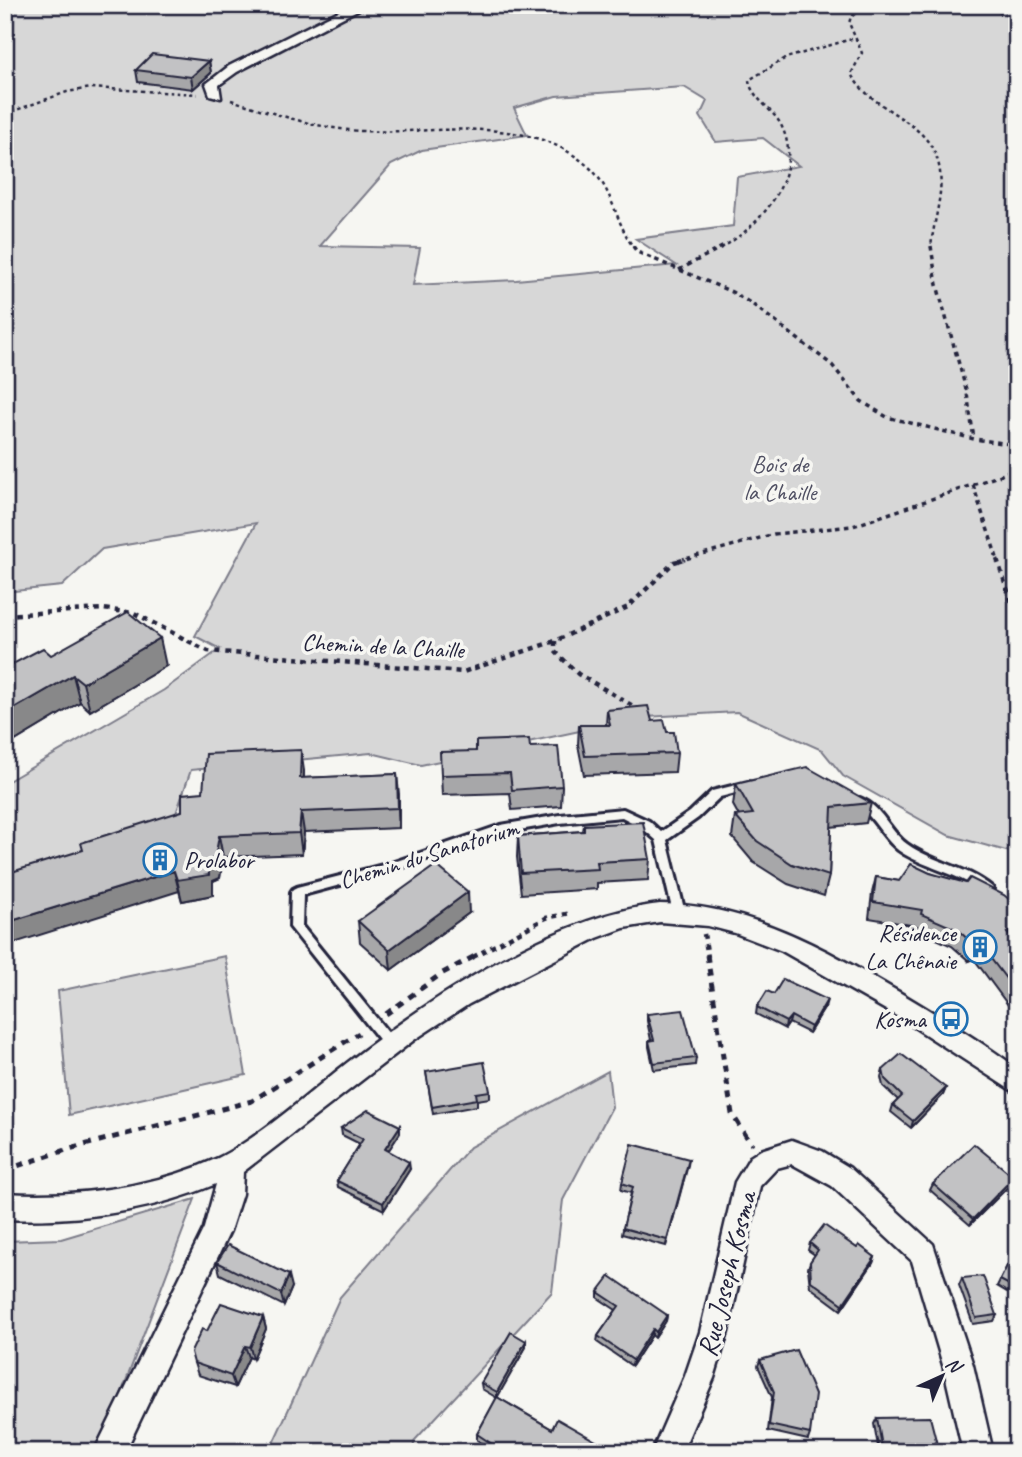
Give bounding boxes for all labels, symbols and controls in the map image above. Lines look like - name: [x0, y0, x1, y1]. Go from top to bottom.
- park label: Bois de la Chaille: [744, 449, 818, 507]
- street label: Chemin de la Chaille: [301, 627, 467, 665]
- street label: Chemin du Sanatorium: [336, 812, 523, 895]
- building icon: Prolabor: [141, 841, 179, 879]
- place label: Prolabor: [184, 845, 256, 875]
- place label: Résidence La Chênaie: [865, 918, 958, 976]
- building icon: Résidence La Chênaie: [961, 928, 999, 966]
- bus stop icon: Kosma: [932, 1000, 970, 1038]
- place label: Kosma: [874, 1004, 927, 1034]
- street label: Rue Joseph Kosma: [689, 1186, 764, 1360]
- north arrow: [906, 1342, 976, 1412]
- text: N: [941, 1352, 968, 1379]

